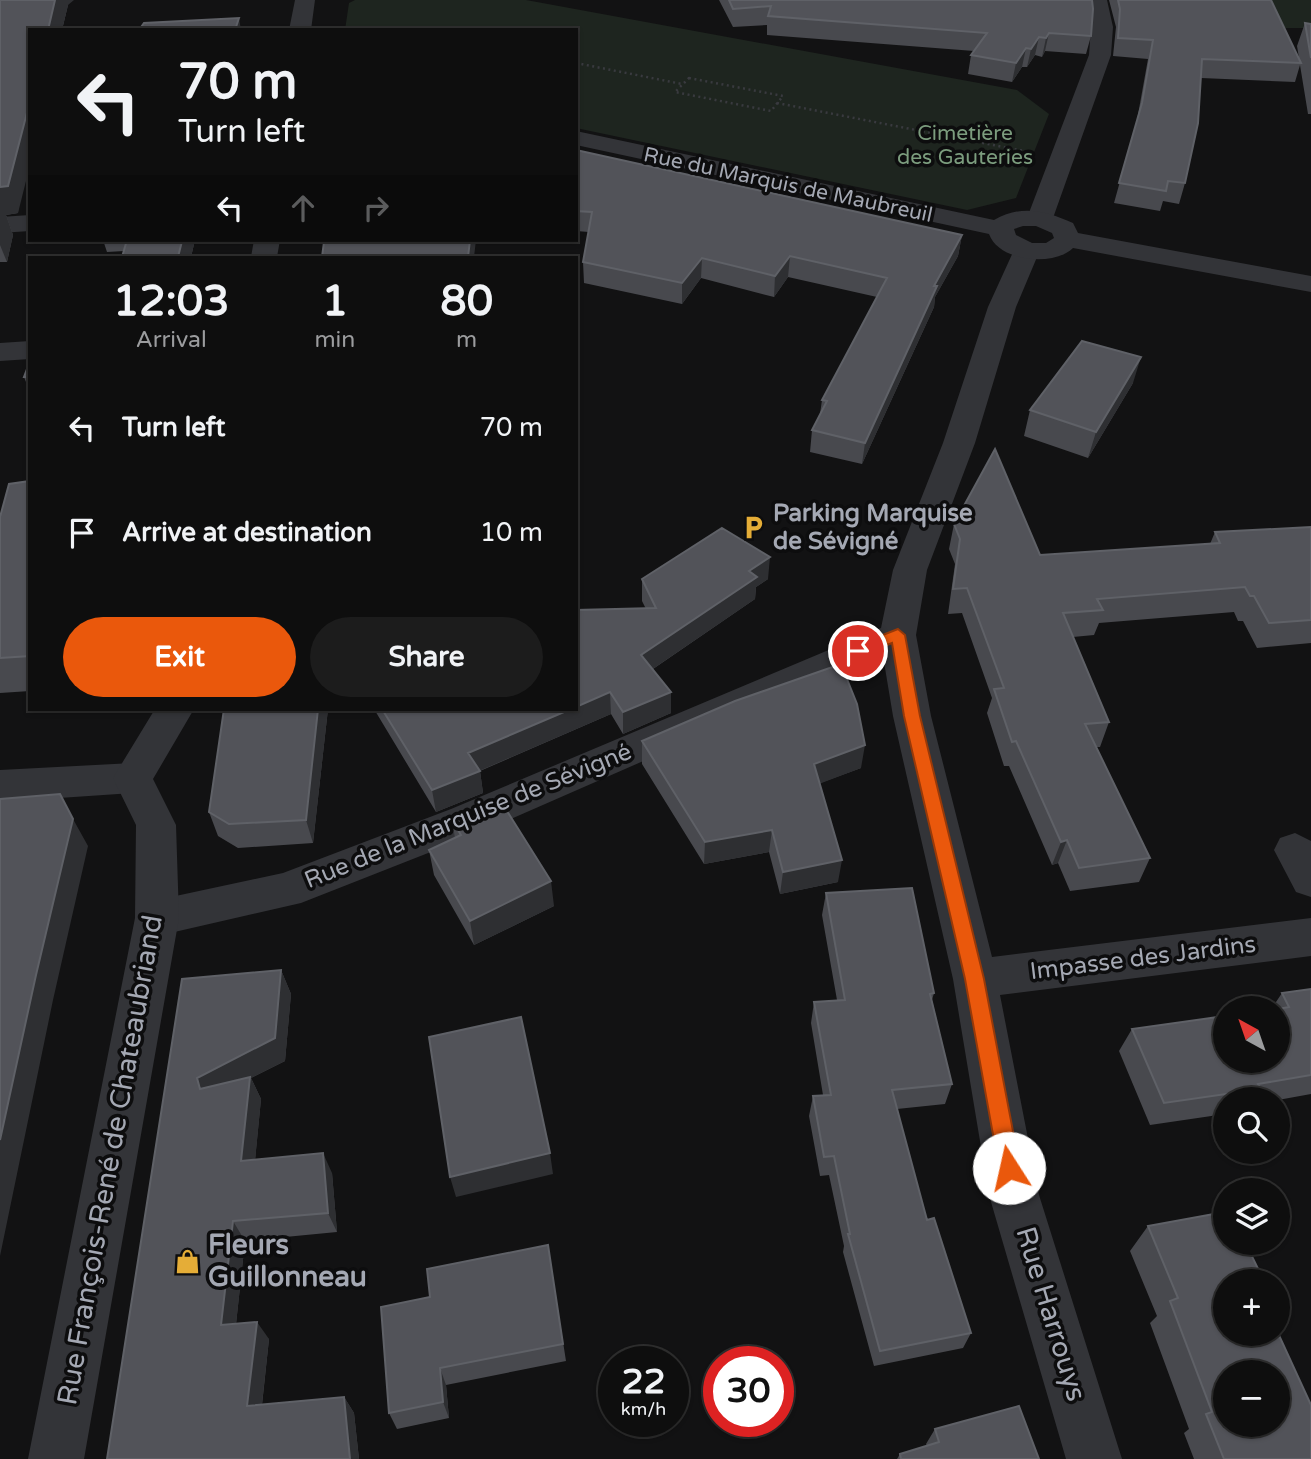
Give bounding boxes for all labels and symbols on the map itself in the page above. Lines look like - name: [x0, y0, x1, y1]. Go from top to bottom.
- park label: Cimetière des Gauteries: [897, 121, 1033, 170]
- street label: Rue du Marquis de Maubreuil: [641, 142, 935, 228]
- place label: Parking Marquise de Sévigné: [773, 499, 973, 556]
- parking icon: Parking Marquise de Sévigné: [739, 513, 767, 541]
- pin: [828, 621, 888, 681]
- street label: Rue de la Marquise de Sévigné: [300, 737, 636, 895]
- street label: Rue François-René de Chateaubriand: [50, 912, 170, 1408]
- street label: Impasse des Jardins: [1028, 930, 1258, 986]
- north arrow: [1213, 996, 1290, 1073]
- position arrow: [972, 1131, 1046, 1205]
- street label: Rue Harrouys: [1008, 1223, 1094, 1405]
- place label: Fleurs Guillonneau: [208, 1228, 367, 1294]
- shop icon: Fleurs Guillonneau: [174, 1247, 202, 1275]
- speed limit sign: 30: [703, 1346, 794, 1437]

